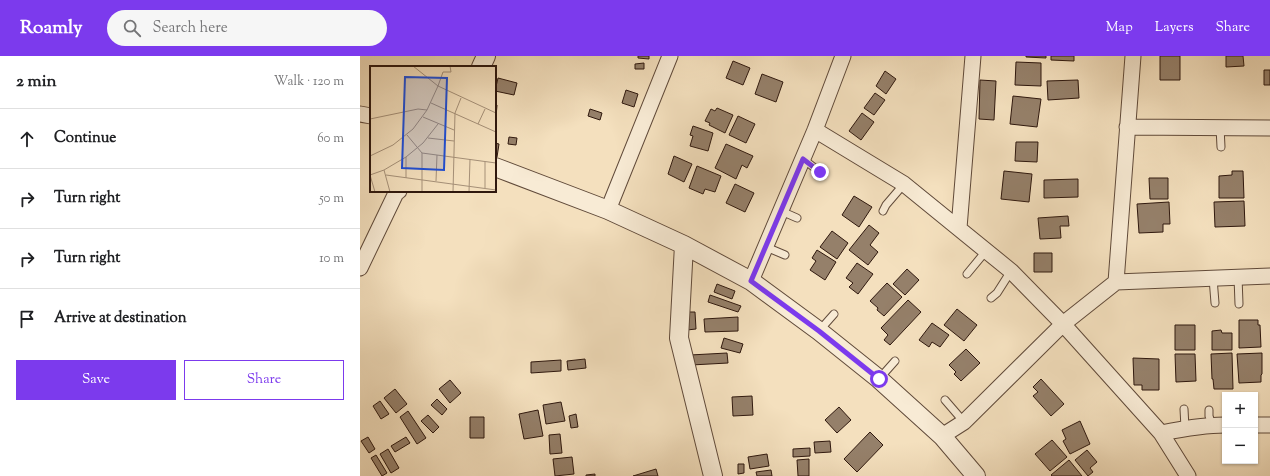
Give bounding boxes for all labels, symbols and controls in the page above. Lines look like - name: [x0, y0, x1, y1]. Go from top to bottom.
- search box: [107, 10, 387, 46]
- text: Roamly: [20, 15, 83, 42]
- icon: search: [121, 17, 143, 39]
- text: Search here: [153, 18, 228, 39]
- text: Map: [1106, 18, 1133, 38]
- text: Layers: [1155, 18, 1193, 38]
- text: Share: [1215, 18, 1250, 38]
- inset map: [370, 66, 496, 192]
- text: 2 min: [16, 70, 57, 94]
- text: Walk · 120 m: [274, 73, 344, 91]
- icon: ahead: [16, 128, 38, 150]
- text: Continue: [54, 128, 116, 149]
- text: 60 m: [317, 130, 344, 148]
- route end: [811, 163, 829, 181]
- icon: right: [16, 188, 38, 210]
- text: Turn right: [54, 188, 120, 209]
- text: 50 m: [319, 190, 344, 208]
- icon: right: [16, 248, 38, 270]
- text: Turn right: [54, 248, 120, 269]
- text: 10 m: [319, 250, 344, 268]
- icon: arrive: [16, 308, 38, 330]
- text: Arrive at destination: [54, 308, 187, 329]
- button: Save: [16, 360, 176, 400]
- button: Share: [184, 360, 344, 400]
- route start: [870, 370, 888, 388]
- map controls: [1222, 392, 1258, 464]
- button: +: [1222, 392, 1258, 428]
- button: −: [1222, 428, 1258, 464]

